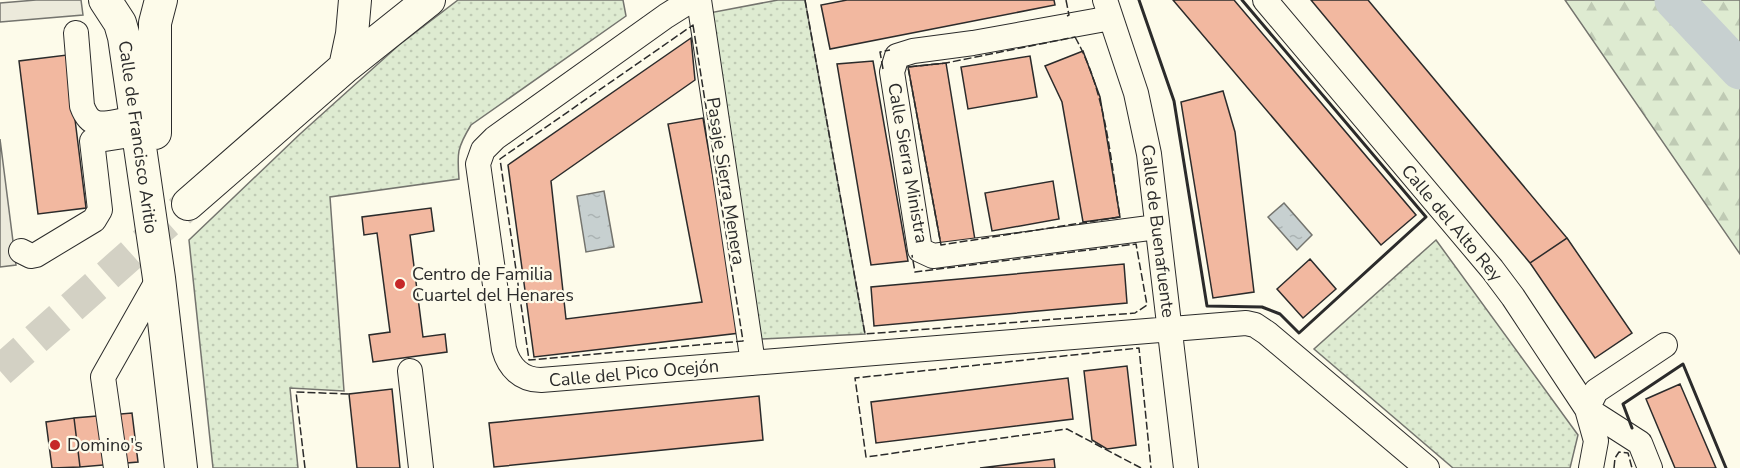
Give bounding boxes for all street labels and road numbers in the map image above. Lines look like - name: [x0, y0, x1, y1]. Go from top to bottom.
- street label: Calle de Francisco Aritio: [113, 39, 163, 235]
- street label: Calle Sierra Ministra: [882, 81, 934, 245]
- street label: Pasaje Sierra Menera: [701, 95, 751, 267]
- street label: Calle de Buenafuente: [1135, 143, 1181, 319]
- street label: Calle del Alto Rey: [1396, 159, 1509, 287]
- street label: Calle del Pico Ocejón: [548, 354, 720, 392]

